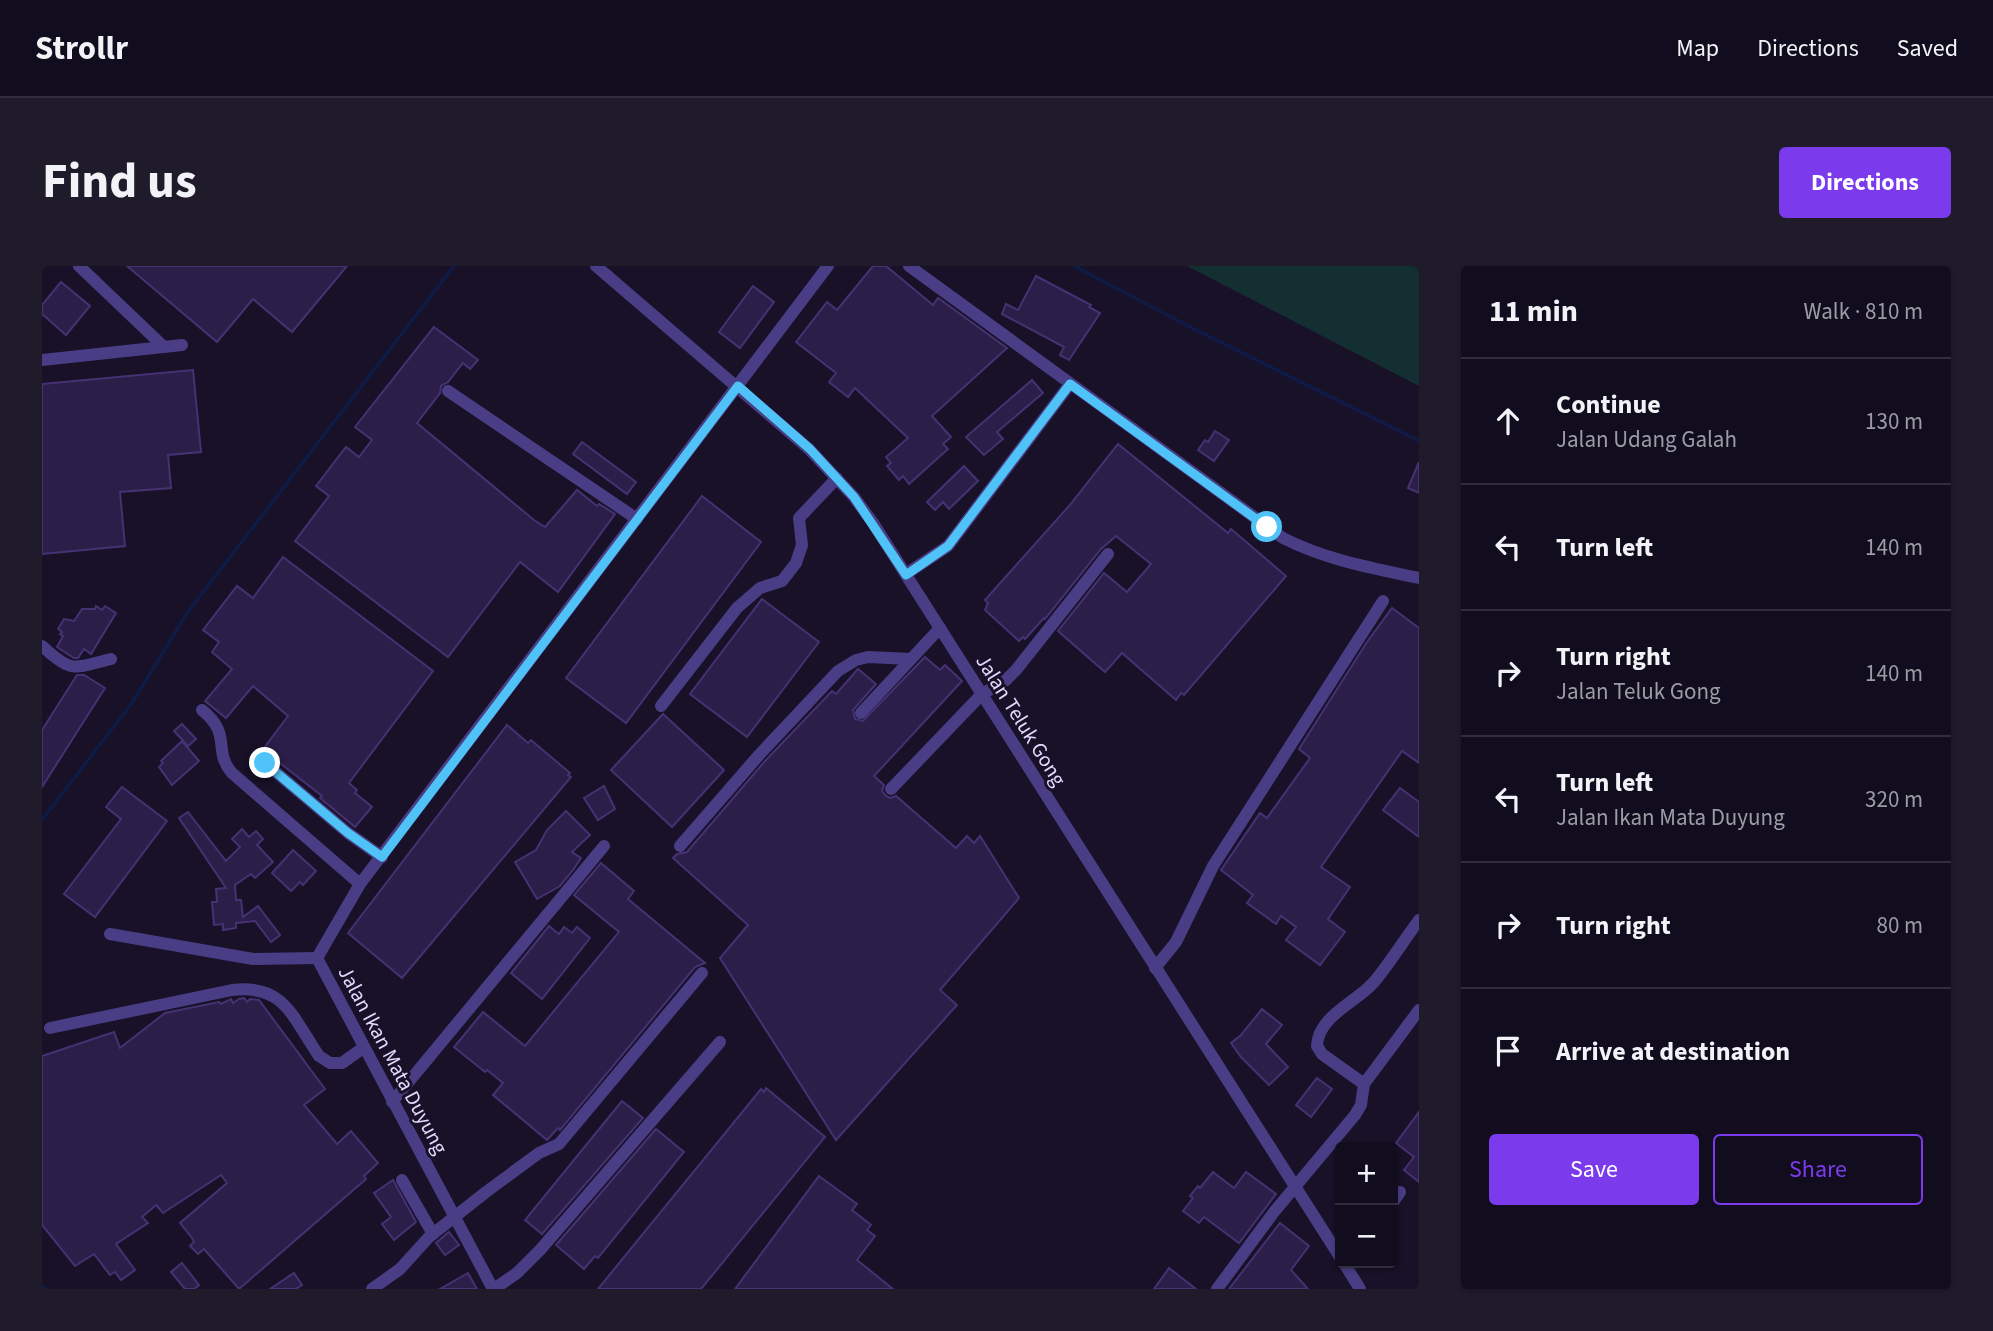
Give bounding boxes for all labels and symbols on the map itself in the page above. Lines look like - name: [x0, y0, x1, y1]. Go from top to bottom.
- route start: [1251, 511, 1282, 542]
- street label: Jalan Teluk Gong: [968, 648, 1074, 792]
- route end: [249, 747, 280, 778]
- street label: Jalan Ikan Mata Duyung: [331, 961, 455, 1160]

